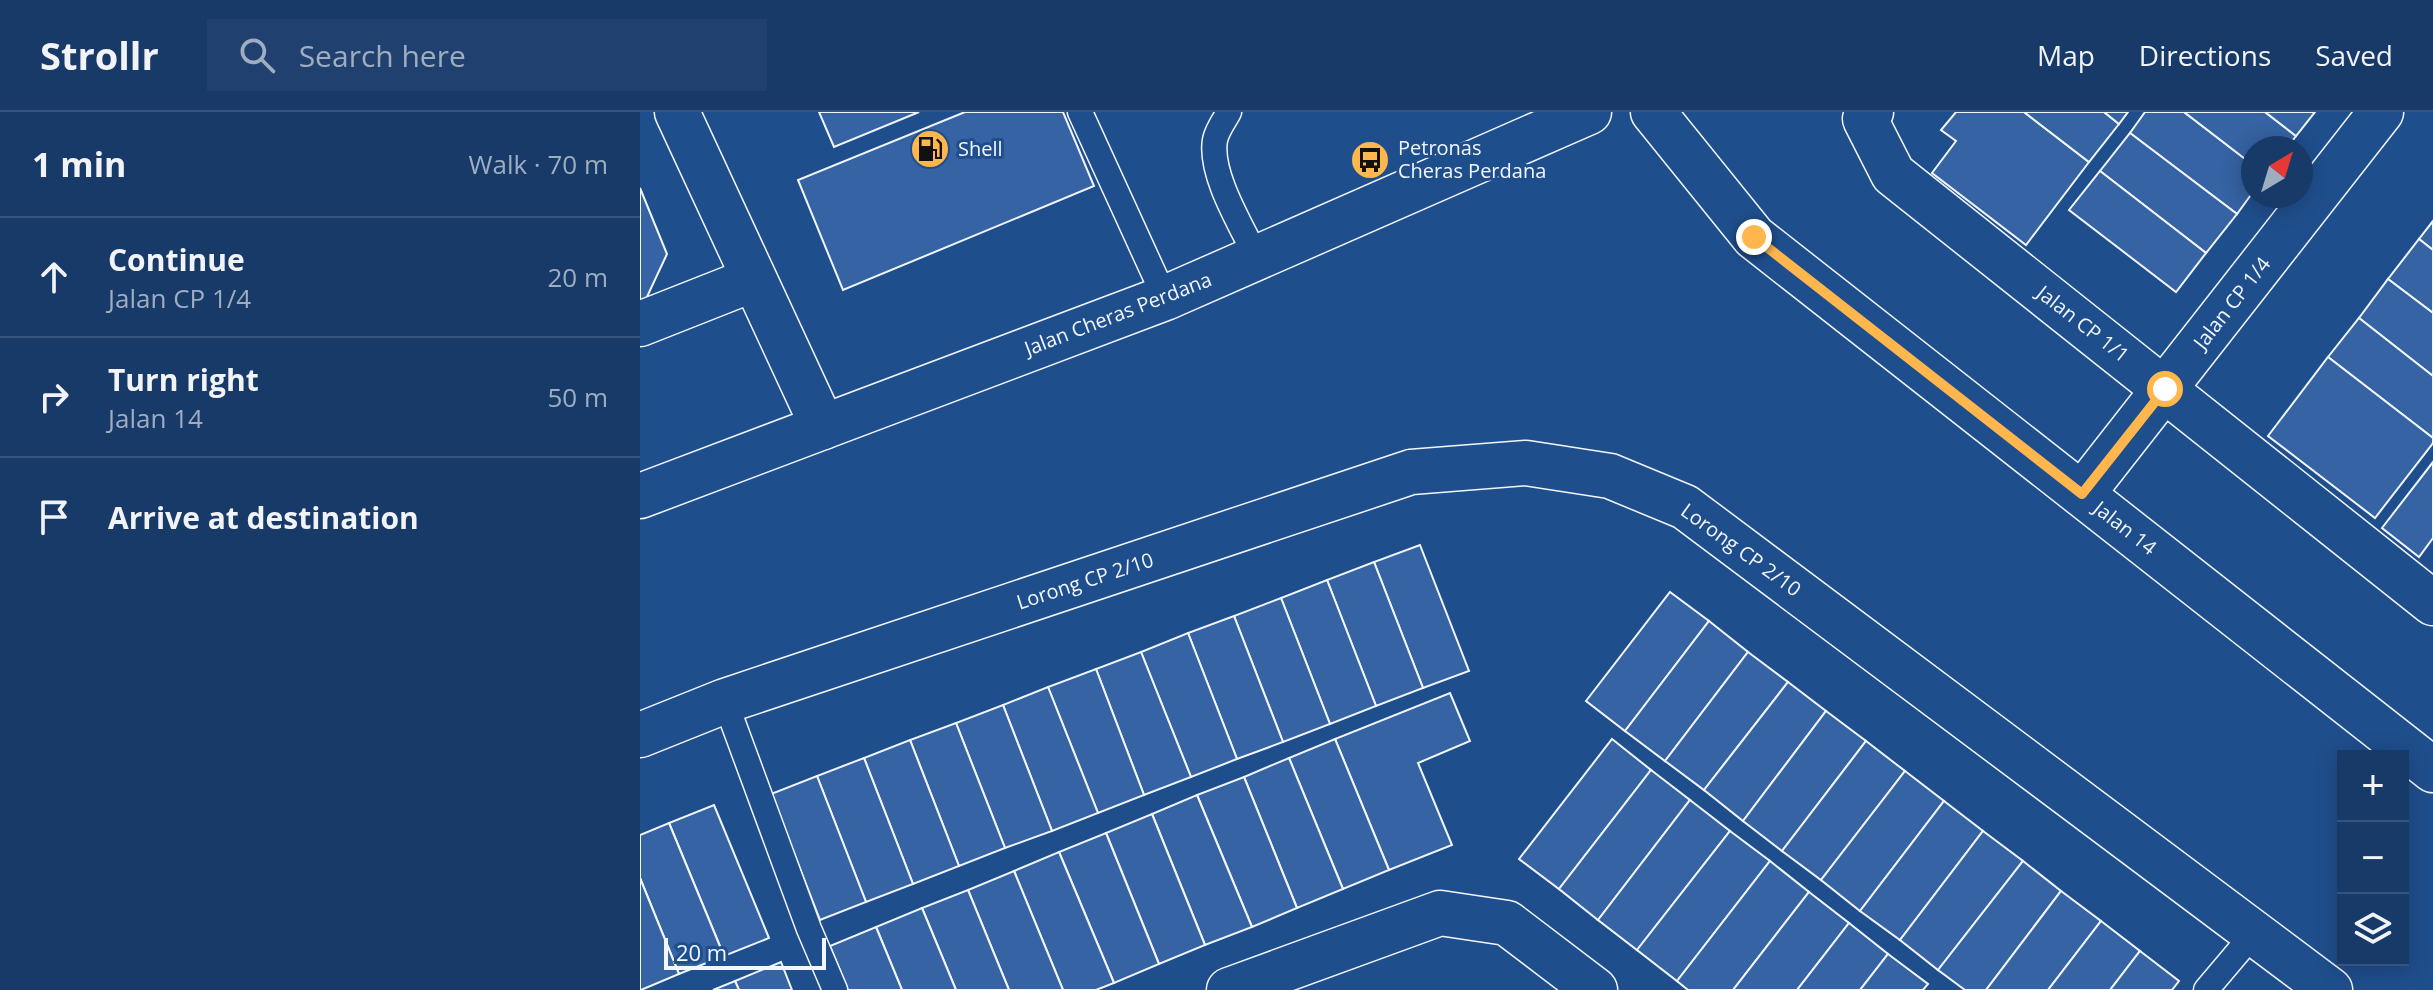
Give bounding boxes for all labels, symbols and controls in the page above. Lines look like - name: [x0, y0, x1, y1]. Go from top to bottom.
- search box: [207, 19, 767, 91]
- text: Strollr: [40, 29, 159, 81]
- icon: search: [235, 33, 279, 77]
- text: Search here: [299, 35, 466, 76]
- text: Map: [2037, 36, 2095, 74]
- text: Directions: [2139, 36, 2271, 74]
- text: Saved: [2315, 36, 2393, 74]
- fuel station icon: Shell: [909, 128, 951, 170]
- place label: Petronas Cheras Perdana: [1398, 134, 1546, 184]
- place label: Shell: [958, 135, 1003, 162]
- north arrow: [2241, 136, 2313, 208]
- bus stop icon: Petronas Cheras Perdana: [1349, 139, 1391, 181]
- text: 1 min: [32, 141, 126, 187]
- text: Walk · 70 m: [468, 146, 608, 182]
- route end: [1736, 219, 1772, 255]
- text: Continue: [108, 239, 245, 280]
- street label: Jalan CP 1/4: [2186, 251, 2276, 356]
- icon: ahead: [32, 255, 76, 299]
- text: 20 m: [547, 259, 608, 295]
- street label: Jalan Cheras Perdana: [1019, 265, 1215, 362]
- street label: Jalan CP 1/1: [2030, 278, 2135, 368]
- text: Jalan CP 1/4: [108, 280, 251, 316]
- text: Turn right: [108, 359, 259, 400]
- route start: [2147, 371, 2183, 407]
- icon: right: [32, 375, 76, 419]
- text: 50 m: [547, 379, 608, 415]
- text: Jalan 14: [108, 400, 203, 436]
- street label: Jalan 14: [2087, 493, 2163, 561]
- icon: arrive: [32, 495, 76, 539]
- text: Arrive at destination: [108, 497, 419, 538]
- street label: Lorong CP 2/10: [1676, 497, 1807, 602]
- street label: Lorong CP 2/10: [1013, 546, 1157, 615]
- map controls: [2337, 750, 2409, 966]
- button: +: [2337, 750, 2409, 822]
- button: −: [2337, 822, 2409, 894]
- button: layers: [2337, 894, 2409, 966]
- scale bar: [664, 934, 826, 970]
- text: 20 m: [676, 937, 727, 967]

